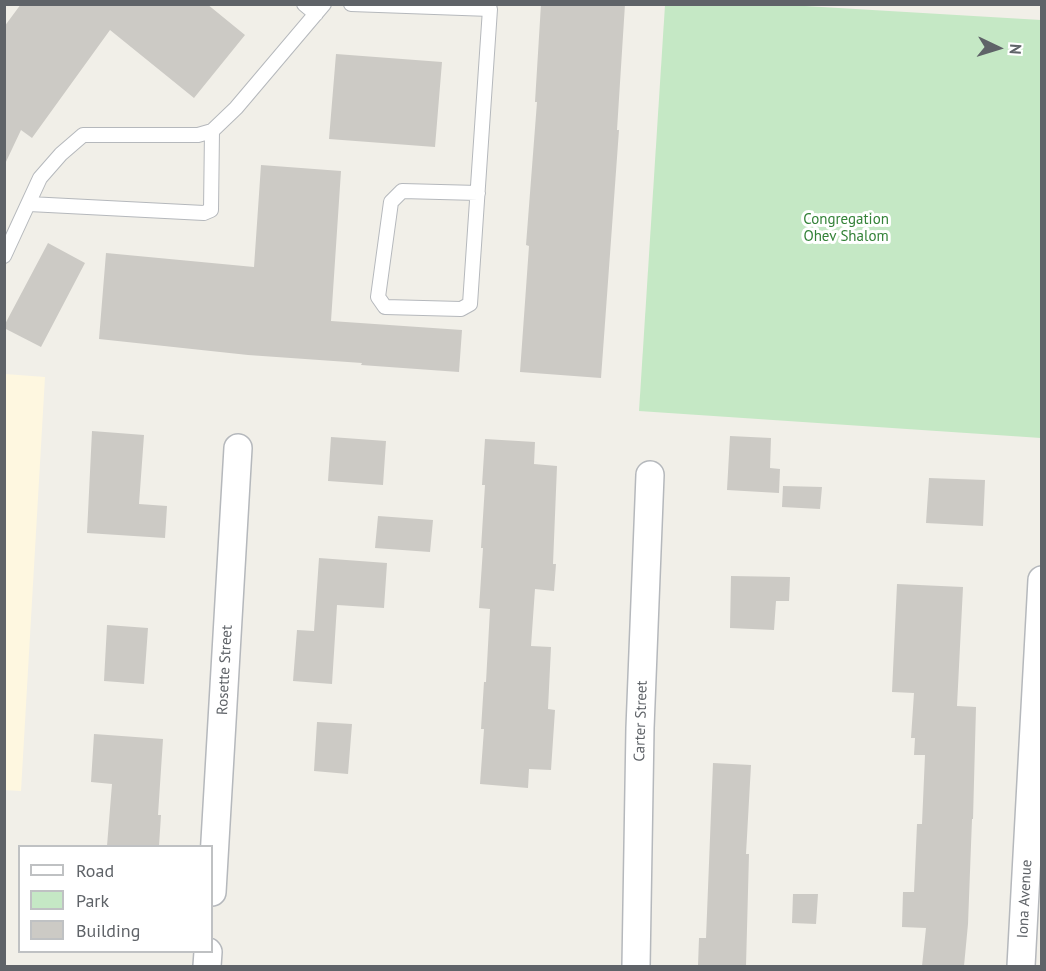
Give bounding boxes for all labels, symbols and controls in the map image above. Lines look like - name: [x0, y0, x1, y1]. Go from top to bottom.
- north arrow: [968, 18, 1028, 78]
- text: N: [1006, 43, 1026, 55]
- park label: Congregation Ohev Shalom: [803, 211, 889, 246]
- street label: Rosette Street: [214, 625, 236, 715]
- street label: Carter Street: [631, 680, 651, 762]
- legend: [18, 845, 213, 953]
- text: Road: [76, 859, 114, 882]
- street label: Iona Avenue: [1014, 859, 1036, 939]
- text: Park: [76, 889, 109, 912]
- text: Building: [76, 919, 140, 942]

